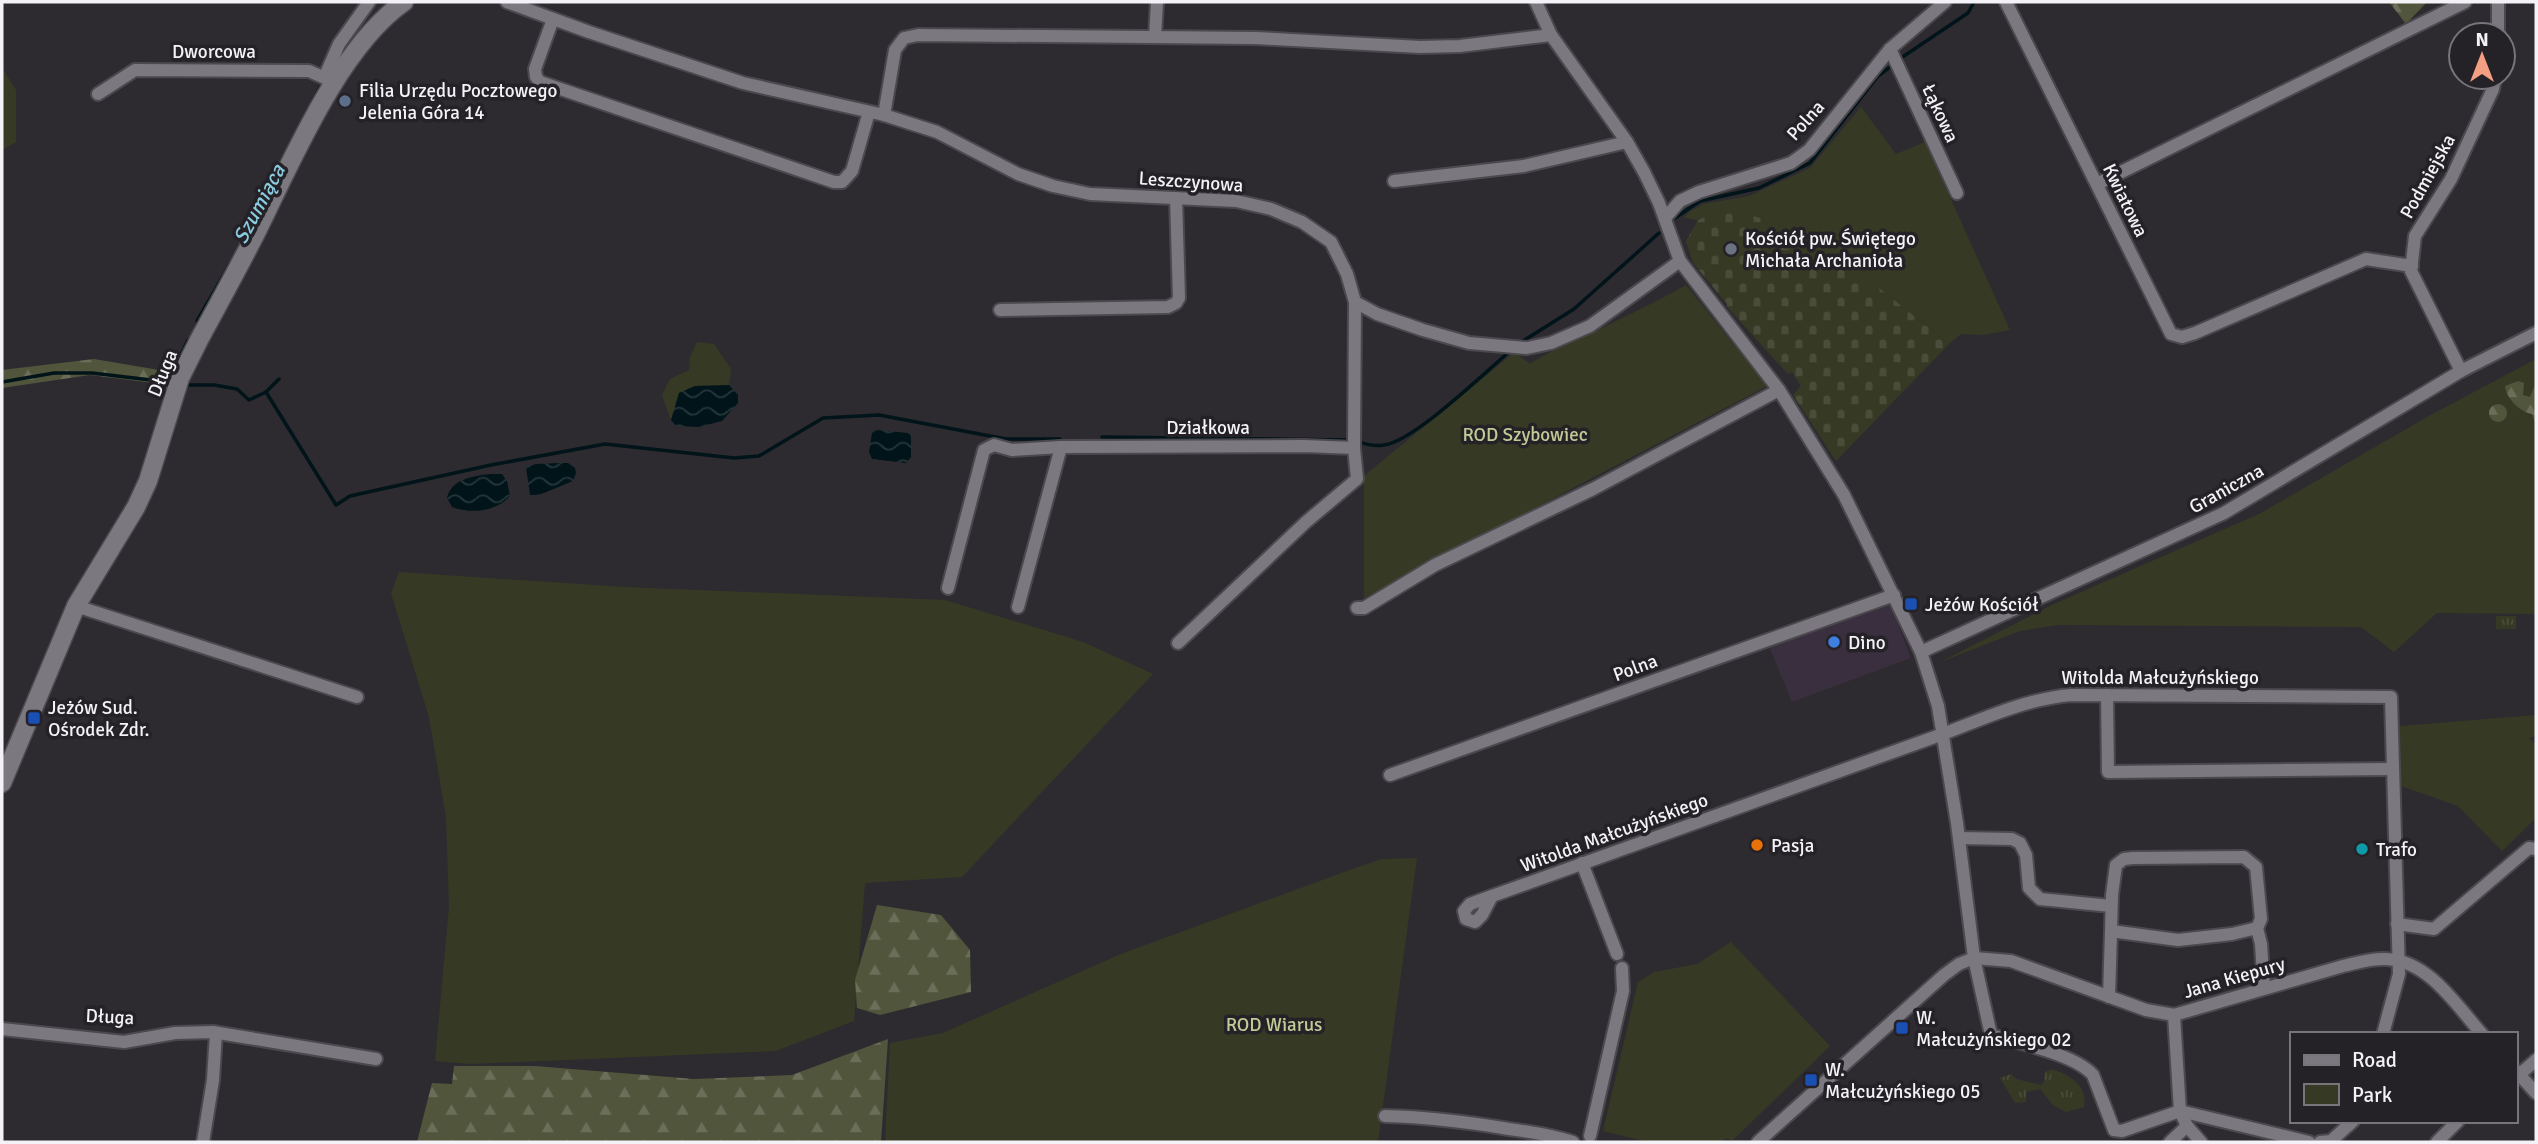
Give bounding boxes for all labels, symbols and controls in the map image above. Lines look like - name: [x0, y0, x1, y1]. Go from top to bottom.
- north arrow: [2447, 21, 2517, 91]
- text: N: [2475, 28, 2489, 52]
- street label: Dworcowa: [172, 40, 256, 64]
- place label: Filia Urzędu Pocztowego Jelenia Góra 14: [359, 79, 557, 125]
- street label: Łąkowa: [1916, 80, 1964, 146]
- marker: Filia Urzędu Pocztowego Jelenia Góra 14: [337, 93, 353, 109]
- street label: Polna: [1782, 96, 1830, 146]
- street label: Podmiejska: [2395, 130, 2461, 223]
- water label: Szumiąca: [227, 159, 291, 248]
- street label: Kwiatowa: [2097, 160, 2153, 241]
- street label: Leszczynowa: [1138, 166, 1244, 198]
- place label: Kościół pw. Świętego Michała Archanioła: [1745, 227, 1916, 273]
- marker: Kościół pw. Świętego Michała Archanioła: [1723, 241, 1739, 257]
- street label: Długa: [143, 346, 183, 400]
- street label: Działkowa: [1166, 416, 1250, 440]
- park label: ROD Szybowiec: [1462, 423, 1588, 447]
- street label: Graniczna: [2185, 459, 2268, 519]
- place label: Jeżów Kościół: [1925, 593, 2039, 617]
- marker: Jeżów Kościół: [1903, 596, 1919, 612]
- place label: Dino: [1848, 631, 1886, 655]
- marker: Dino: [1826, 634, 1842, 650]
- street label: Polna: [1610, 649, 1661, 687]
- street label: Witolda Małcużyńskiego: [2061, 666, 2259, 690]
- place label: Jeżów Sud. Ośrodek Zdr.: [48, 696, 150, 742]
- marker: Jeżów Sud. Ośrodek Zdr.: [26, 710, 42, 726]
- street label: Witolda Małcużyńskiego: [1517, 788, 1711, 878]
- place label: Pasja: [1771, 834, 1814, 858]
- marker: Pasja: [1749, 837, 1765, 853]
- place label: Trafo: [2376, 838, 2417, 862]
- marker: Trafo: [2354, 841, 2370, 857]
- street label: Jana Kiepury: [2181, 952, 2288, 1004]
- street label: Długa: [85, 1004, 135, 1030]
- place label: W. Małcużyńskiego 02: [1916, 1006, 2071, 1052]
- park label: ROD Wiarus: [1226, 1013, 1322, 1037]
- marker: W. Małcużyńskiego 02: [1894, 1020, 1910, 1036]
- legend: [2290, 1032, 2517, 1123]
- text: Road: [2352, 1047, 2397, 1073]
- place label: W. Małcużyńskiego 05: [1825, 1058, 1980, 1104]
- marker: W. Małcużyńskiego 05: [1803, 1072, 1819, 1088]
- text: Park: [2352, 1082, 2393, 1108]

